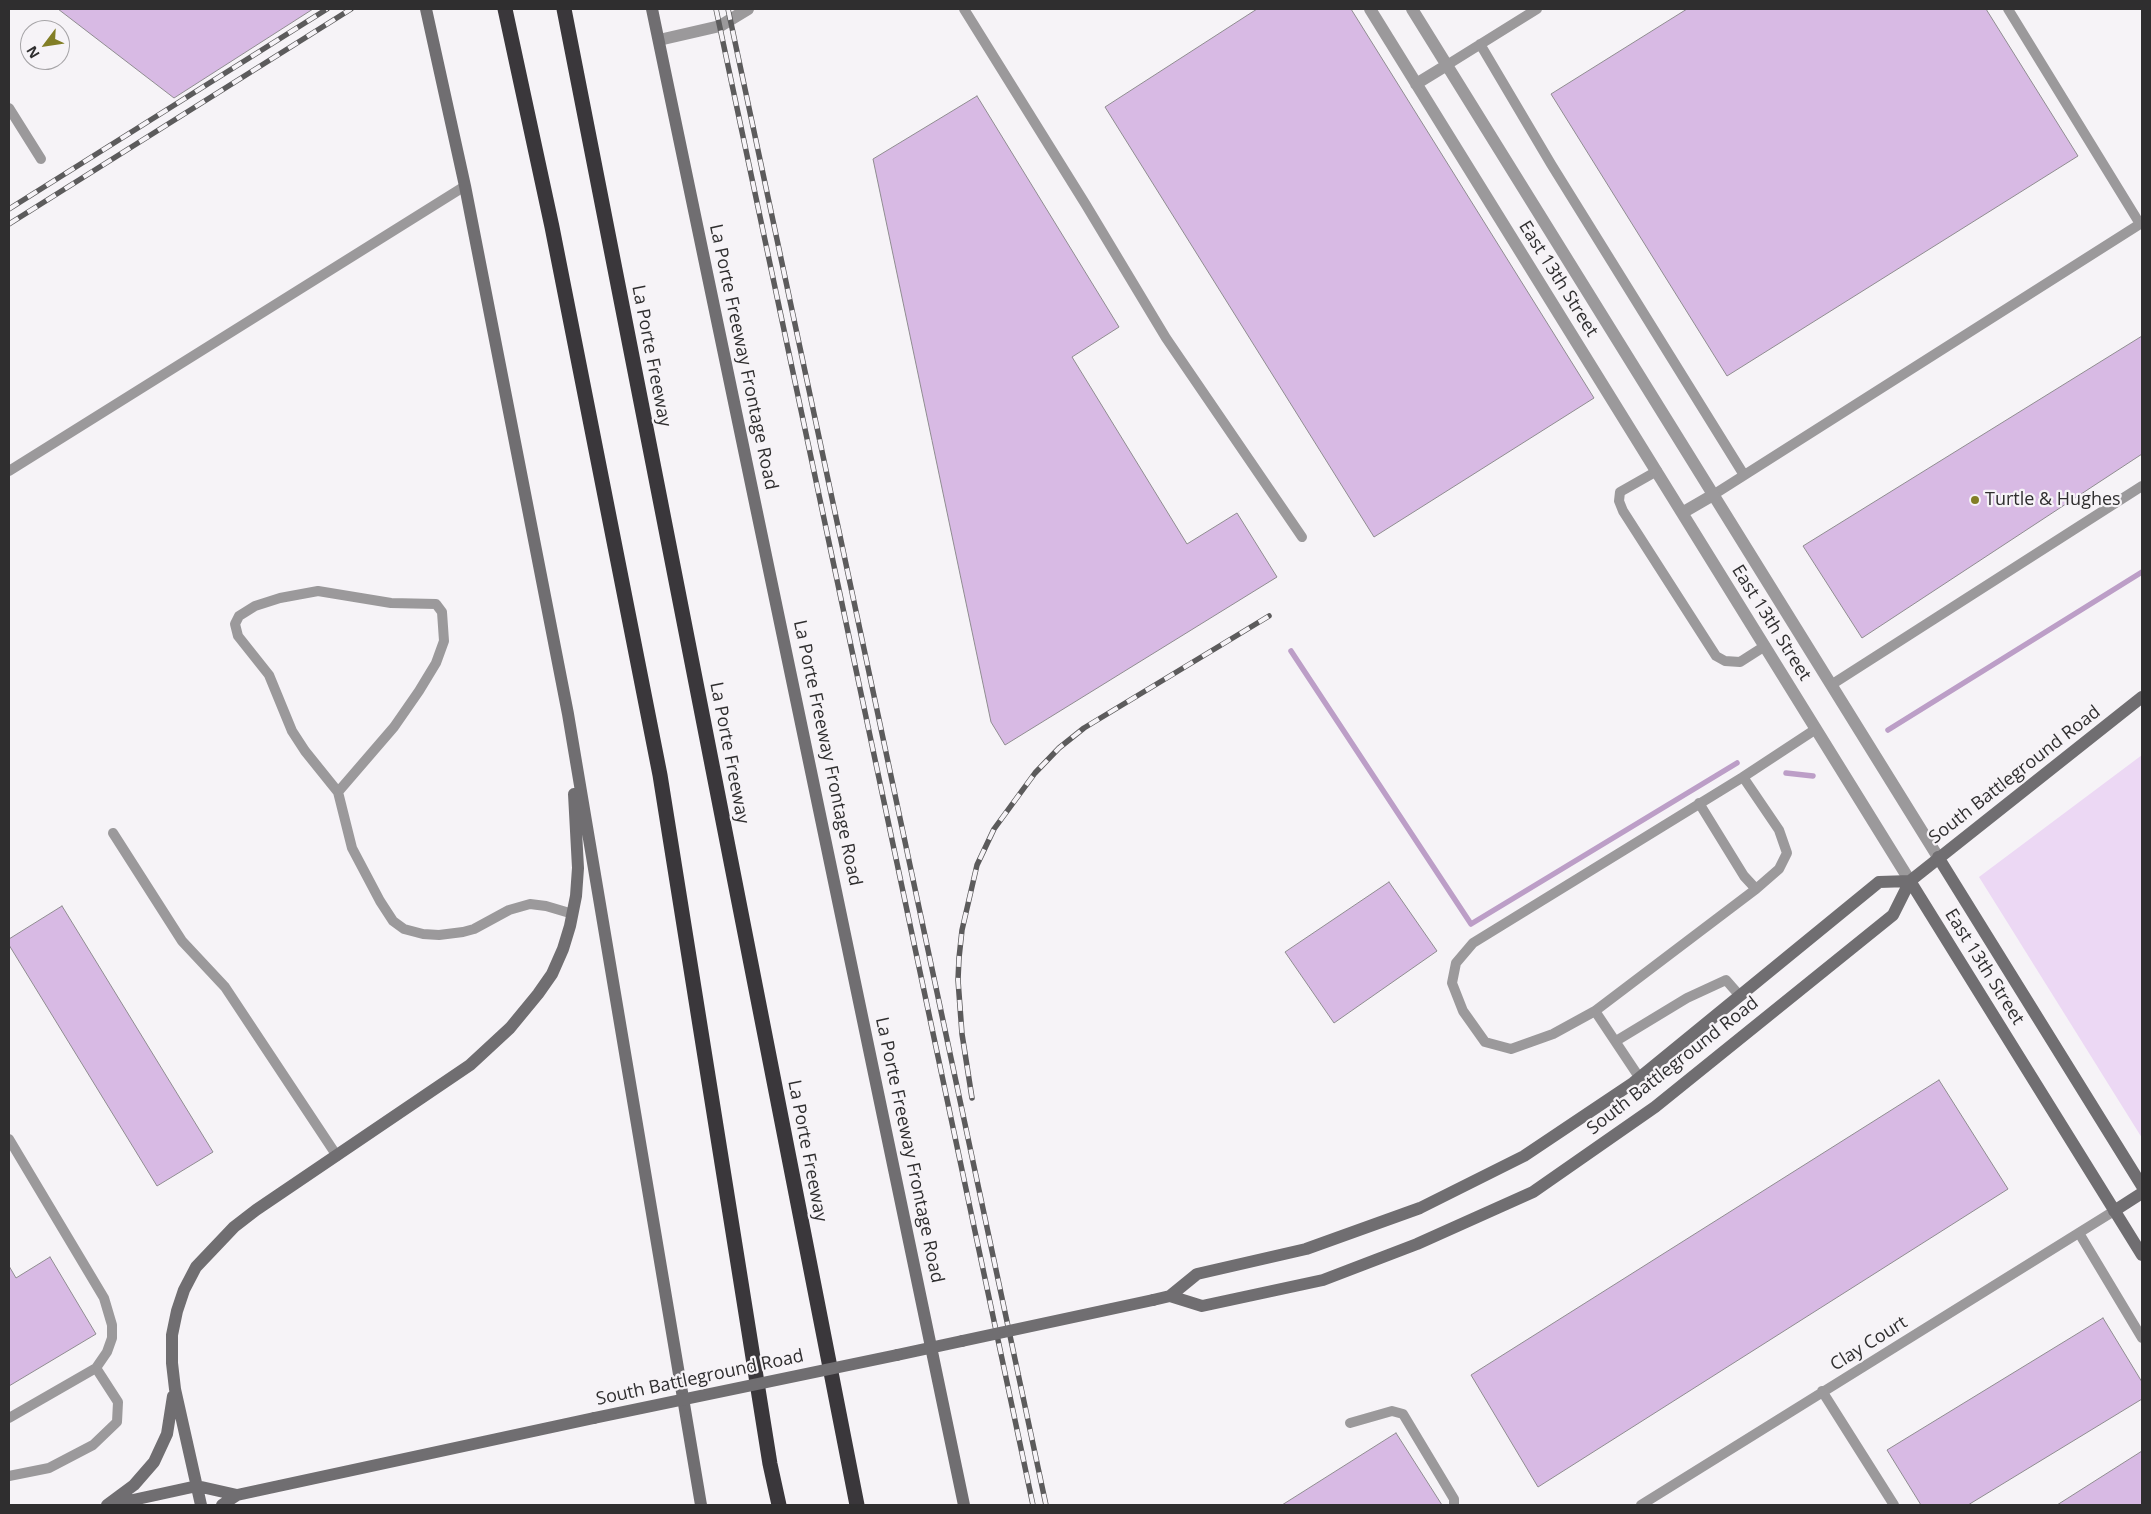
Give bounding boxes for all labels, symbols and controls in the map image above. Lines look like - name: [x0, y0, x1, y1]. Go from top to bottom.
- north arrow: [20, 20, 70, 70]
- text: N: [21, 43, 44, 62]
- street label: East 13th Street: [1514, 217, 1602, 341]
- street label: La Porte Freeway Frontage Road: [704, 222, 782, 492]
- street label: La Porte Freeway: [627, 283, 675, 429]
- place label: Turtle & Hughes: [1985, 489, 2121, 511]
- marker: Turtle & Hughes: [1969, 494, 1981, 506]
- street label: East 13th Street: [1727, 561, 1815, 685]
- street label: La Porte Freeway Frontage Road: [788, 618, 866, 888]
- street label: La Porte Freeway: [705, 680, 753, 826]
- street label: South Battleground Road: [1925, 701, 2105, 849]
- street label: East 13th Street: [1940, 905, 2028, 1029]
- street label: South Battleground Road: [1583, 992, 1763, 1140]
- street label: La Porte Freeway Frontage Road: [870, 1015, 948, 1285]
- street label: La Porte Freeway: [783, 1078, 831, 1224]
- street label: Clay Court: [1827, 1312, 1911, 1376]
- street label: South Battleground Road: [594, 1345, 806, 1411]

